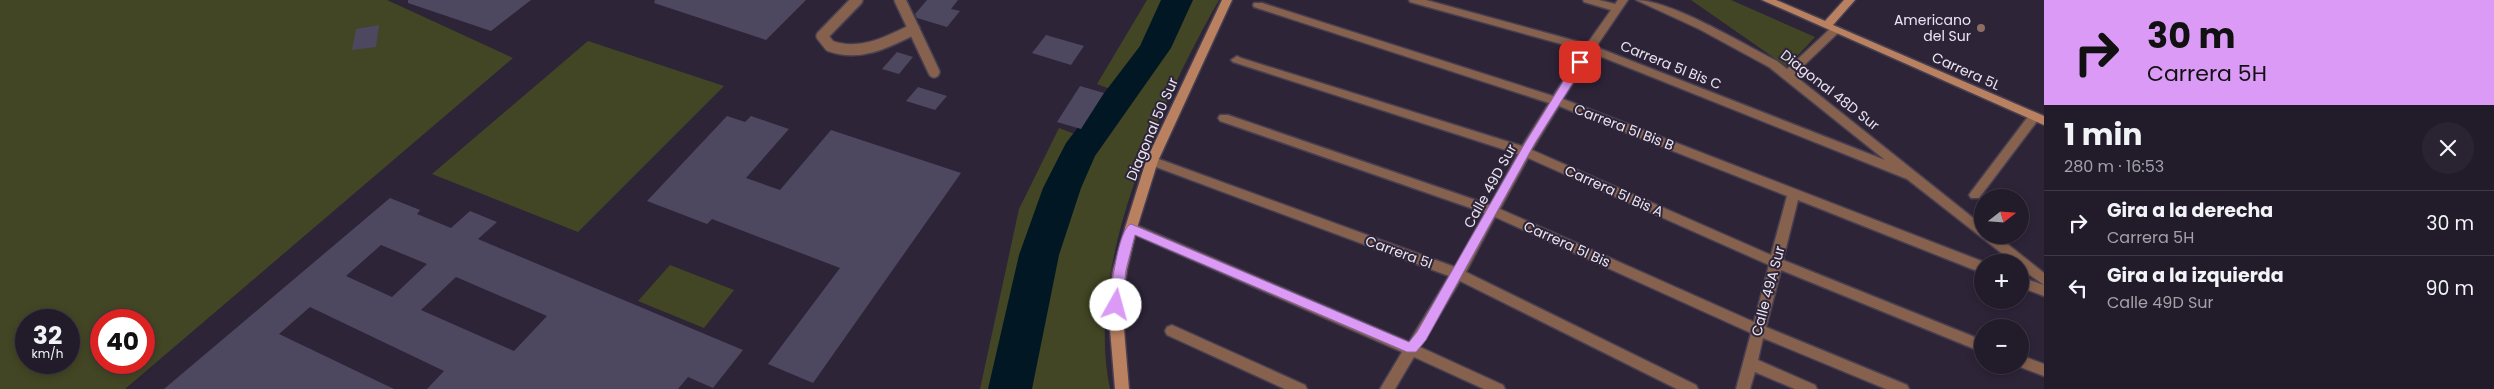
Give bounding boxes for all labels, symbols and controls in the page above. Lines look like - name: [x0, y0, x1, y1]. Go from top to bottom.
- place label: Americano del Sur: [1894, 10, 1971, 46]
- text: 30 m: [2147, 11, 2235, 60]
- icon: right: [2064, 20, 2129, 85]
- marker: Americano del Sur: [1975, 22, 1987, 34]
- street label: Carrera 5I Bis C: [1617, 36, 1725, 94]
- pin: [1559, 41, 1601, 83]
- street label: Diagonal 48D Sur: [1776, 45, 1884, 135]
- street label: Carrera 5L: [1929, 47, 2003, 95]
- icon: arrive: [1566, 48, 1594, 76]
- text: Carrera 5H: [2147, 58, 2267, 89]
- street label: Diagonal 50 Sur: [1121, 74, 1183, 184]
- street label: Carrera 5I Bis B: [1571, 99, 1677, 155]
- text: 1 min: [2064, 113, 2142, 156]
- button: close: [2422, 122, 2474, 174]
- street label: Calle 49D Sur: [1459, 140, 1521, 232]
- text: 280 m · 16:53: [2064, 155, 2164, 178]
- street label: Carrera 5I Bis A: [1561, 160, 1667, 222]
- north arrow: [1974, 189, 2029, 244]
- map controls: [1974, 189, 2029, 374]
- text: Gira a la derecha: [2107, 197, 2273, 224]
- icon: right: [2064, 209, 2092, 237]
- text: 30 m: [2426, 210, 2474, 237]
- street label: Carrera 5I Bis: [1520, 216, 1614, 272]
- text: Carrera 5H: [2107, 226, 2194, 249]
- street label: Carrera 5I: [1363, 231, 1435, 273]
- street label: Calle 49A Sur: [1746, 244, 1790, 338]
- button: +: [1974, 254, 2029, 309]
- text: Gira a la izquierda: [2107, 262, 2284, 289]
- icon: left: [2064, 274, 2092, 302]
- text: 90 m: [2425, 275, 2474, 302]
- position arrow: [1089, 278, 1141, 330]
- text: Calle 49D Sur: [2107, 291, 2214, 314]
- speed limit sign: 40: [90, 309, 155, 374]
- text: 32: [33, 318, 62, 353]
- button: −: [1974, 319, 2029, 374]
- text: km/h: [32, 345, 63, 362]

